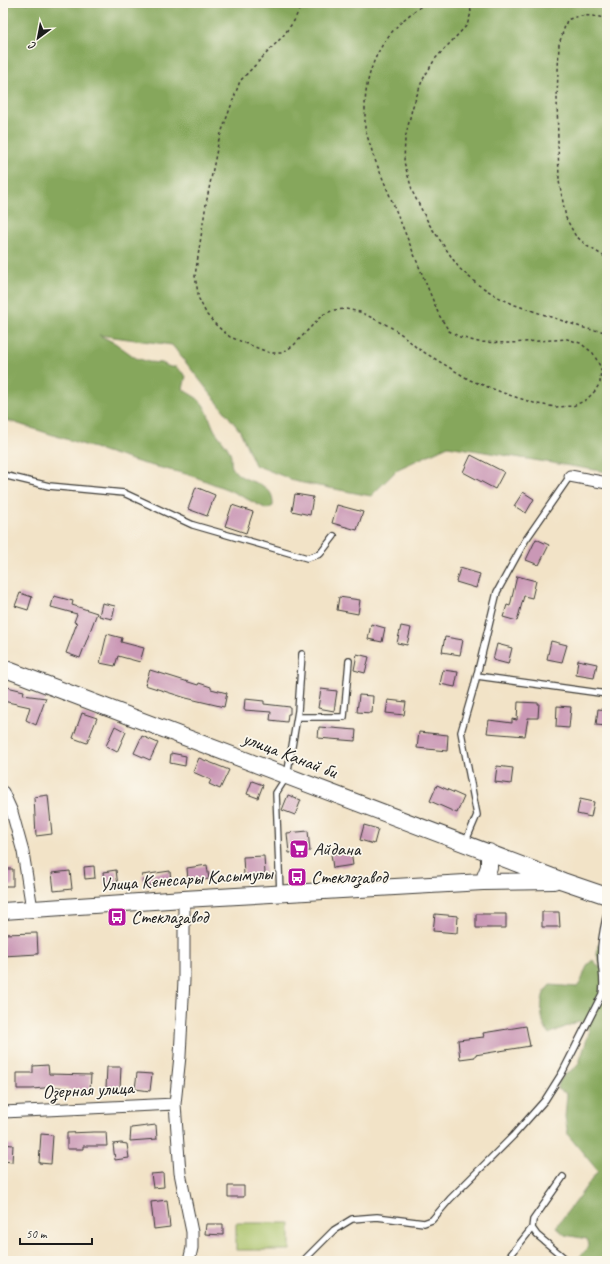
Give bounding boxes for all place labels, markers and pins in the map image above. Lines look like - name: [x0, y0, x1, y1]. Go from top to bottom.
- place label: Айдана: [313, 837, 362, 861]
- supermarket icon: Айдана: [288, 838, 310, 860]
- place label: Стеклозавод: [311, 865, 389, 889]
- bus stop icon: Стеклозавод: [286, 866, 308, 888]
- place label: Стеклазавод: [131, 905, 210, 929]
- bus stop icon: Стеклазавод: [106, 906, 128, 928]

